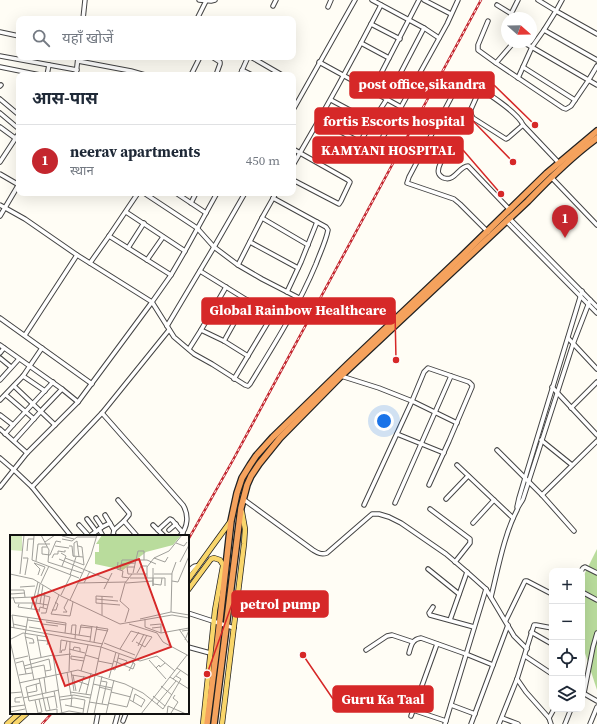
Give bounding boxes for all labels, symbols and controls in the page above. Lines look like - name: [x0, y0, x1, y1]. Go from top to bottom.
- north arrow: [501, 12, 537, 48]
- search box: [16, 16, 296, 60]
- icon: search: [30, 27, 52, 49]
- text: यहाँ खोजें: [62, 27, 113, 48]
- callout: post office,sikandra: [350, 72, 494, 98]
- text: post office,sikandra: [358, 74, 486, 94]
- text: आस-पास: [32, 86, 98, 110]
- callout: fortis Escorts hospital: [315, 108, 473, 134]
- text: fortis Escorts hospital: [323, 111, 465, 131]
- callout: KAMYANI HOSPITAL: [313, 137, 463, 163]
- text: KAMYANI HOSPITAL: [321, 140, 455, 160]
- text: neerav apartments: [70, 141, 200, 162]
- text: 1: [41, 152, 49, 169]
- text: 450 m: [246, 152, 280, 169]
- text: स्थान: [70, 162, 94, 179]
- pin: 1: [552, 205, 578, 238]
- callout: Global Rainbow Healthcare: [202, 298, 395, 324]
- text: Global Rainbow Healthcare: [210, 300, 386, 320]
- your location: [374, 411, 394, 431]
- inset map: [10, 535, 189, 714]
- map controls: [549, 568, 585, 712]
- button: +: [549, 568, 585, 604]
- callout: petrol pump: [232, 591, 328, 617]
- text: petrol pump: [240, 594, 321, 614]
- button: −: [549, 604, 585, 640]
- button: locate: [549, 640, 585, 676]
- button: layers: [549, 676, 585, 712]
- callout: Guru Ka Taal: [333, 686, 433, 712]
- text: Guru Ka Taal: [341, 689, 425, 709]

